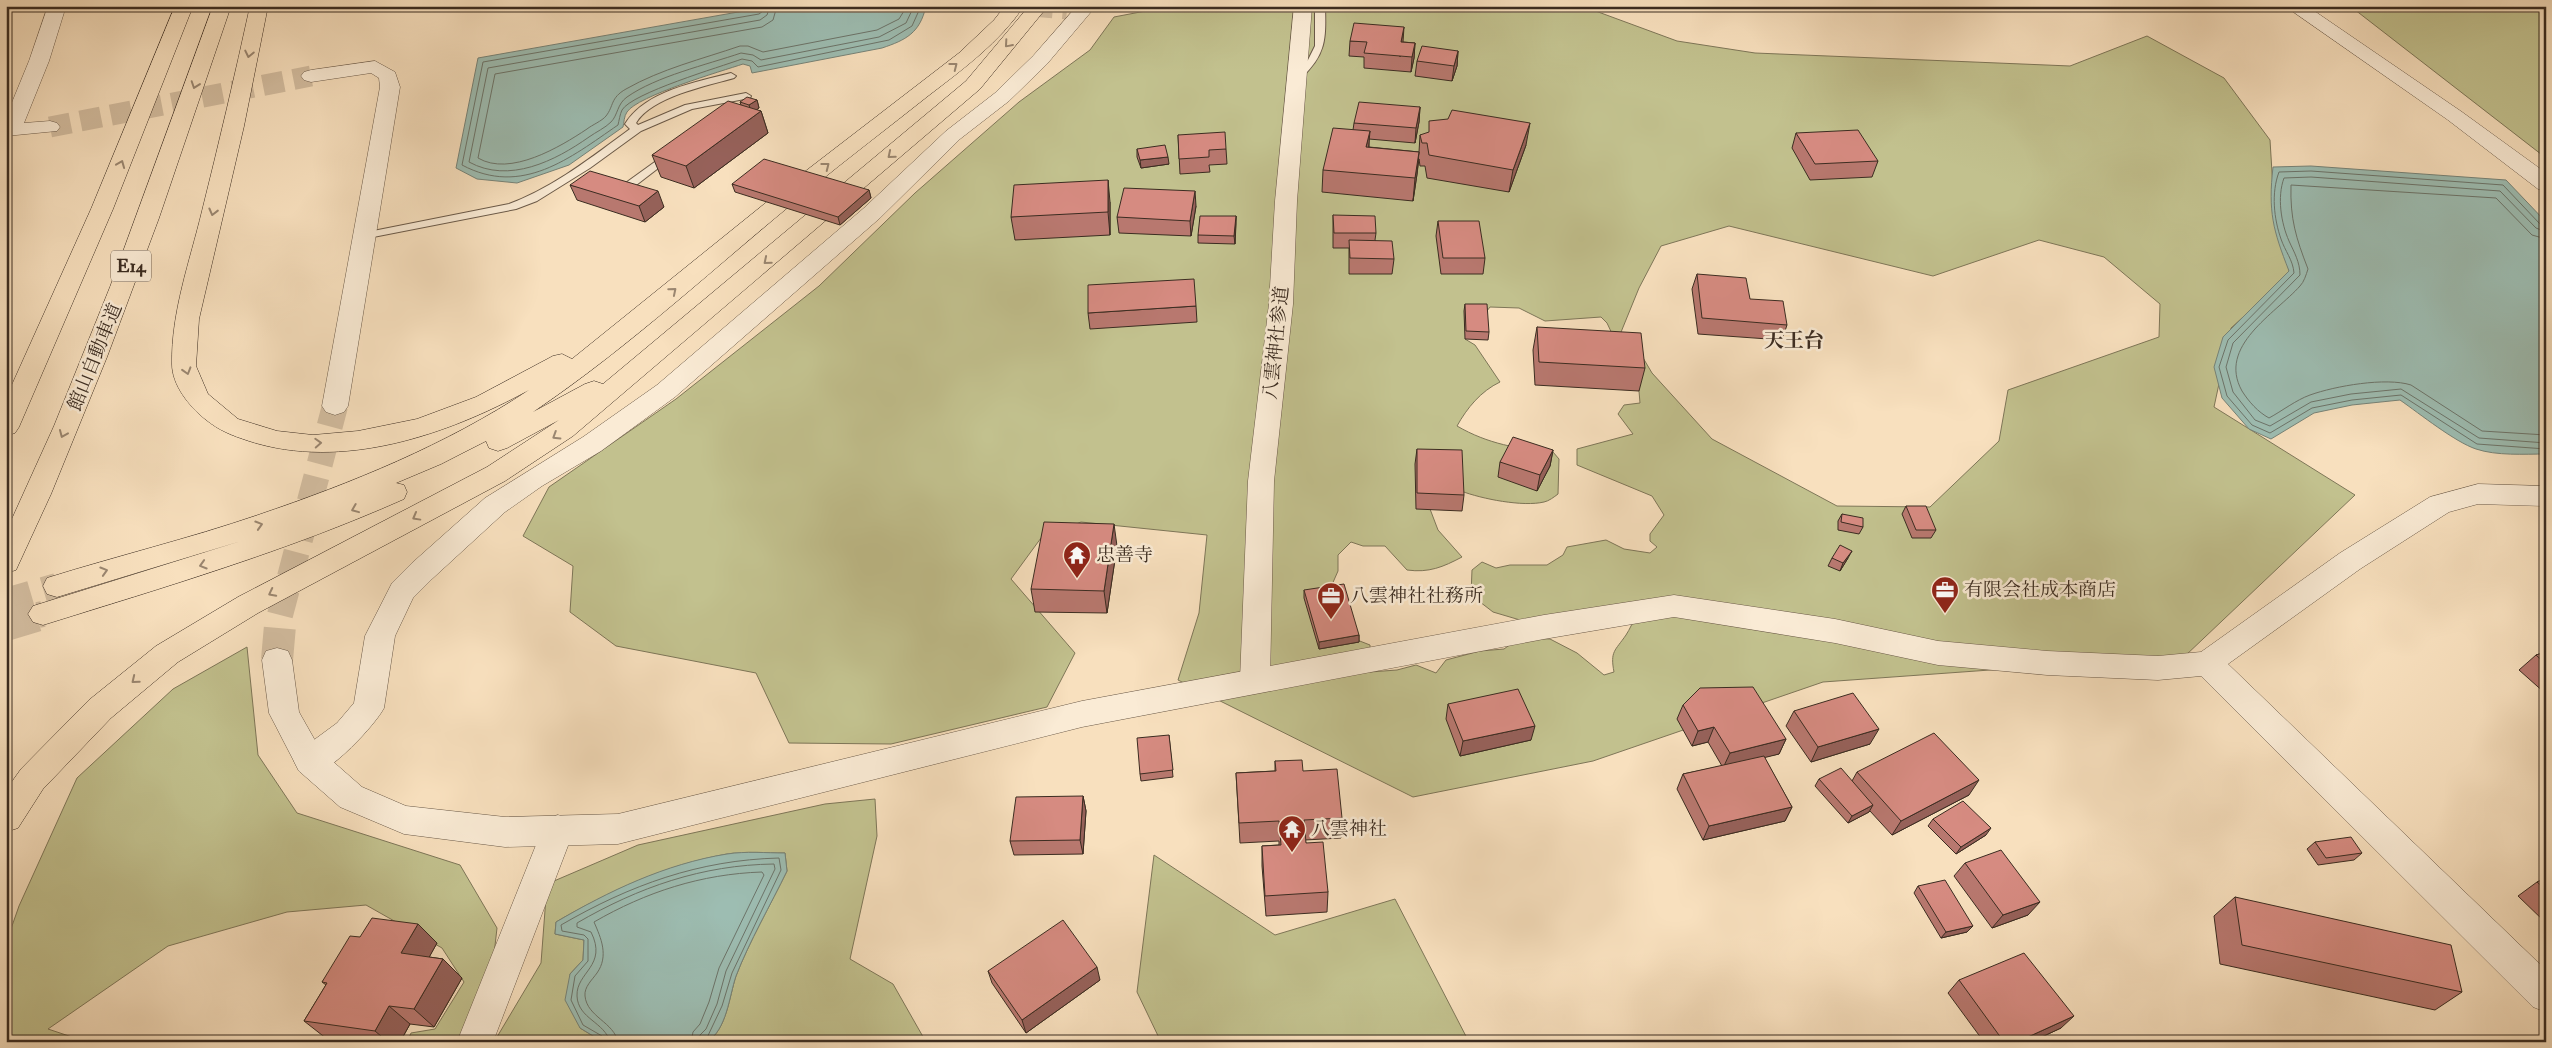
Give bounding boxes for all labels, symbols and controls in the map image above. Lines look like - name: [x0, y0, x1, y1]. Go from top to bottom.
- one-way arrow: [1005, 38, 1014, 47]
- one-way arrow: [244, 50, 255, 58]
- one-way arrow: [948, 64, 957, 72]
- one-way arrow: [190, 81, 200, 89]
- one-way arrow: [887, 150, 896, 159]
- one-way arrow: [114, 160, 125, 169]
- one-way arrow: [820, 163, 830, 172]
- one-way arrow: [208, 208, 219, 217]
- road number: E14: [111, 250, 151, 282]
- one-way arrow: [764, 255, 773, 263]
- street label: 八雲神社参道: [1258, 285, 1294, 401]
- one-way arrow: [667, 289, 676, 297]
- street label: 館山自動車道: [63, 300, 127, 414]
- district label: 天王台: [1764, 328, 1824, 353]
- one-way arrow: [182, 367, 192, 375]
- one-way arrow: [59, 429, 70, 438]
- one-way arrow: [553, 429, 562, 439]
- one-way arrow: [314, 438, 322, 448]
- one-way arrow: [351, 503, 360, 514]
- one-way arrow: [412, 511, 421, 521]
- one-way arrow: [255, 520, 263, 530]
- temple icon: 忠善寺: [1062, 540, 1092, 579]
- place label: 忠善寺: [1096, 543, 1153, 567]
- one-way arrow: [199, 559, 207, 569]
- one-way arrow: [99, 567, 107, 577]
- office icon: 有限会社成本商店: [1930, 575, 1960, 614]
- place label: 有限会社成本商店: [1964, 578, 2116, 602]
- office icon: 八雲神社社務所: [1316, 581, 1346, 620]
- place label: 八雲神社社務所: [1350, 584, 1483, 608]
- one-way arrow: [268, 587, 277, 597]
- one-way arrow: [132, 674, 141, 682]
- temple icon: 八雲神社: [1277, 814, 1307, 853]
- place label: 八雲神社: [1311, 817, 1387, 841]

